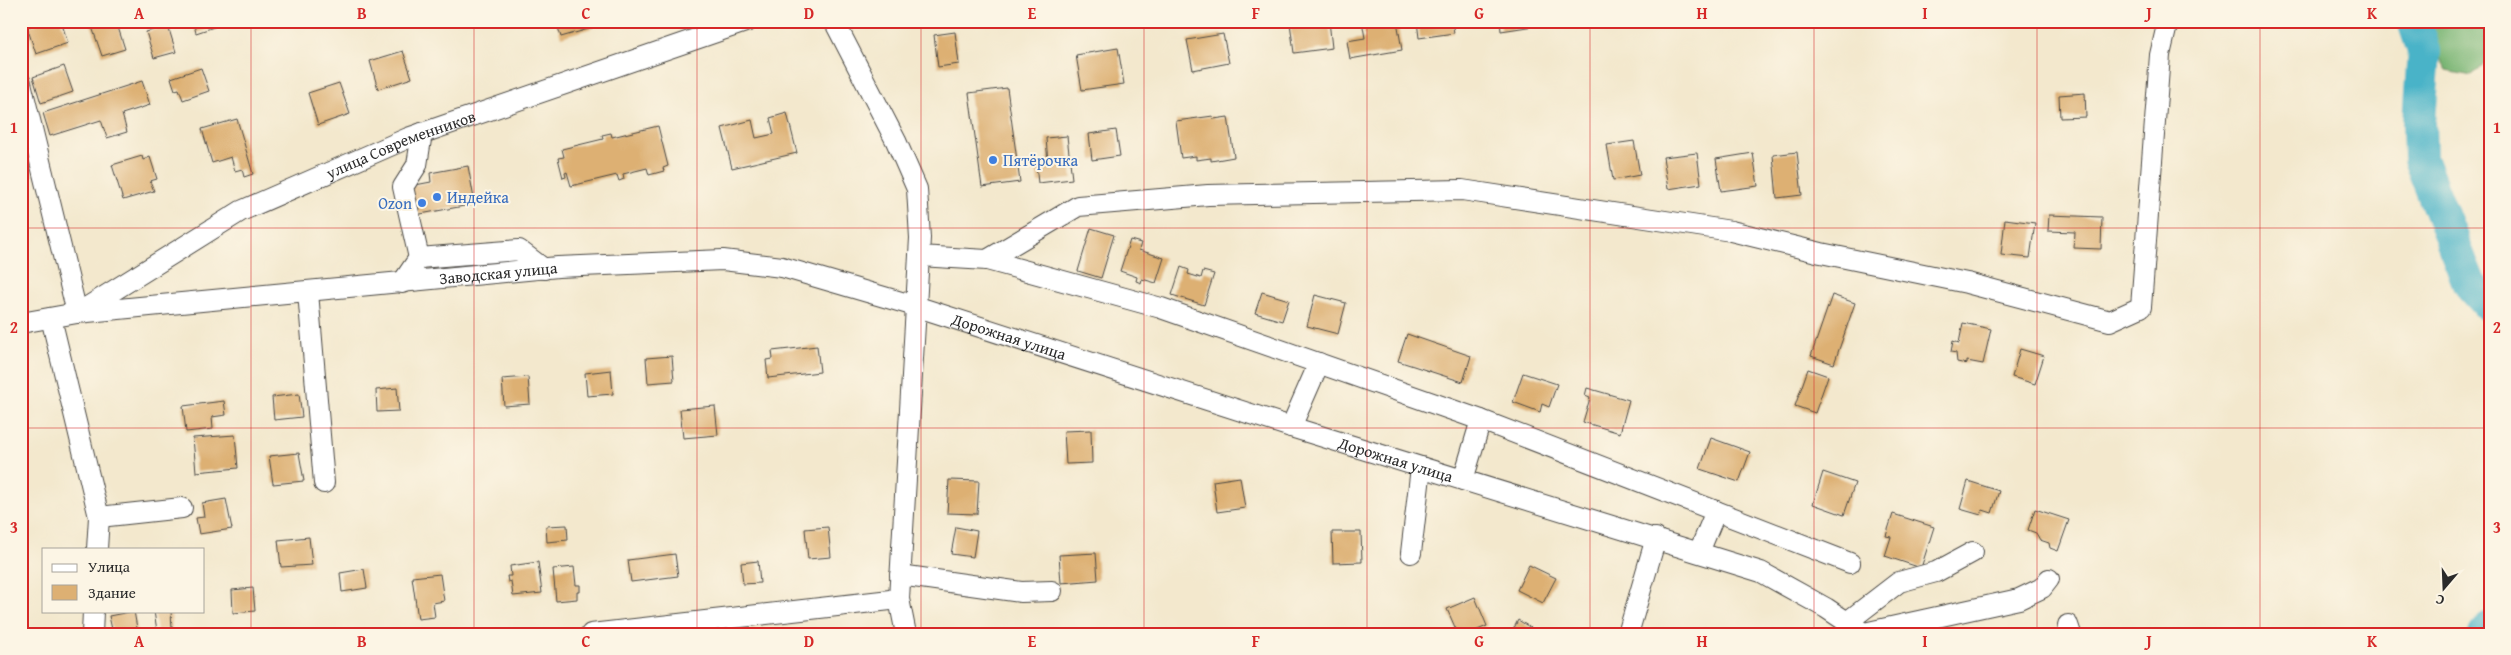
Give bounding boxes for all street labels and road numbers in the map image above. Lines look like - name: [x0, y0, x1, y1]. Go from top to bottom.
- street label: улица Современников: [321, 104, 479, 185]
- street label: Заводская улица: [438, 255, 559, 290]
- street label: Дорожная улица: [948, 306, 1070, 366]
- street label: Дорожная улица: [1335, 430, 1456, 488]

